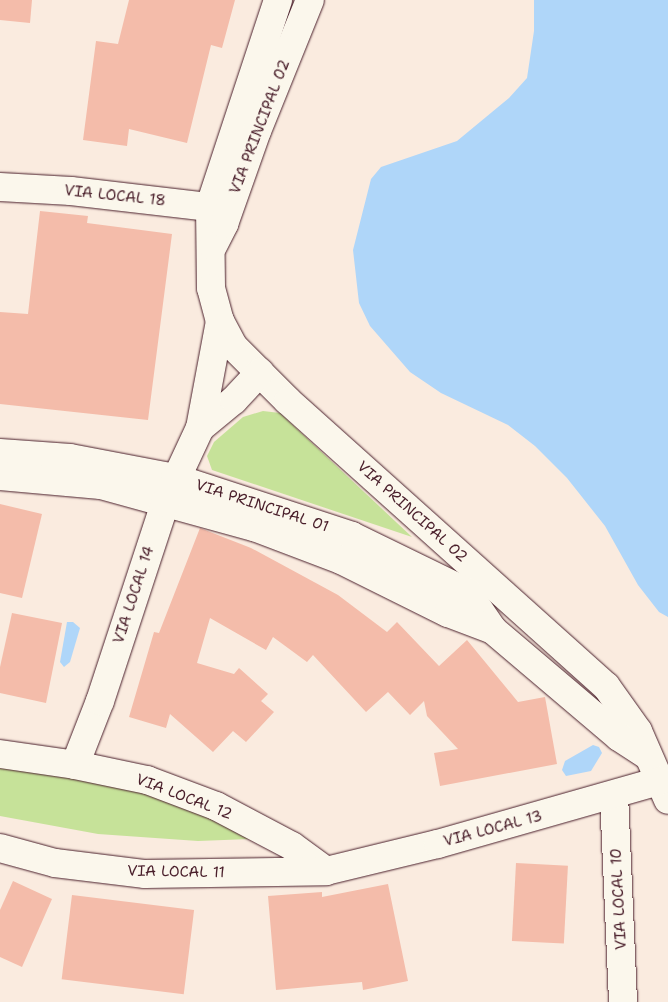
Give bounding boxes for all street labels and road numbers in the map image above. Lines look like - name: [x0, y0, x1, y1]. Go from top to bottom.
- street label: VIA PRINCIPAL 02: [226, 57, 294, 197]
- street label: VIA LOCAL 18: [63, 182, 167, 210]
- street label: VIA PRINCIPAL 02: [353, 458, 471, 566]
- street label: VIA PRINCIPAL 01: [193, 476, 331, 536]
- street label: VIA LOCAL 14: [110, 544, 158, 646]
- street label: VIA LOCAL 12: [133, 770, 235, 824]
- street label: VIA LOCAL 13: [442, 807, 544, 851]
- street label: VIA LOCAL 10: [607, 848, 631, 950]
- street label: VIA LOCAL 11: [127, 862, 225, 882]

